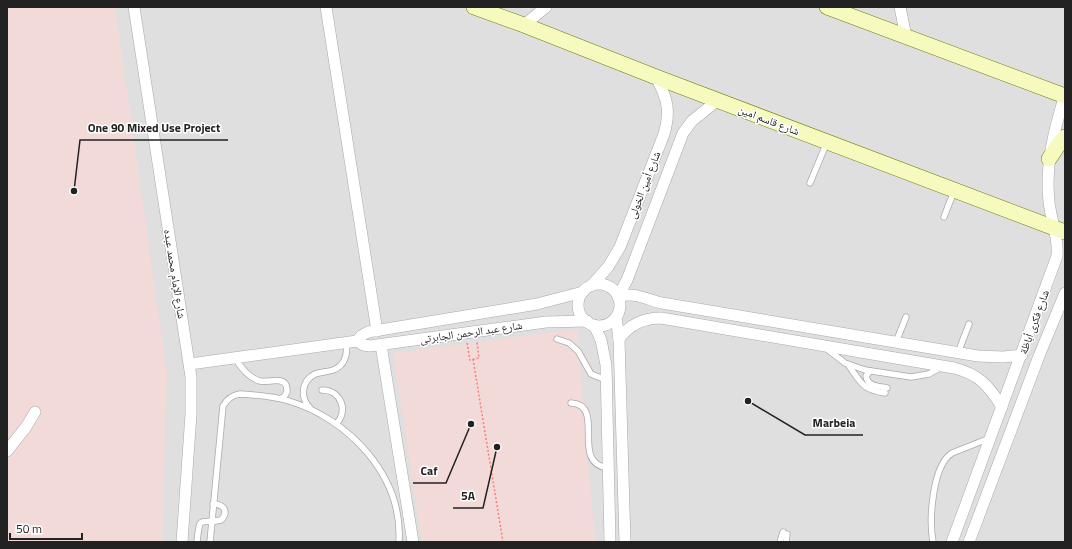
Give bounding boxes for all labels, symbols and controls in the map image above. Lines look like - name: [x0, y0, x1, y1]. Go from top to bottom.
- street label: شارع قاسم امين: [736, 101, 802, 139]
- callout: One 90 Mixed Use Project: [80, 116, 228, 140]
- text: One 90 Mixed Use Project: [88, 118, 221, 137]
- street label: شارع أمين الخولى: [624, 149, 664, 221]
- street label: شارع الإمام محمد عبده: [160, 228, 190, 320]
- street label: شارع فكرى أباظة: [1015, 288, 1053, 356]
- street label: شارع عبد الرحمن الجابرتى: [419, 317, 523, 347]
- callout: Marbeia: [805, 411, 863, 435]
- text: Marbeia: [813, 413, 855, 432]
- callout: Caf: [413, 459, 446, 483]
- text: Caf: [421, 461, 438, 480]
- callout: 5A: [453, 484, 483, 508]
- text: 5A: [461, 486, 476, 505]
- scale bar: [10, 515, 82, 541]
- text: 50 m: [16, 519, 42, 538]

